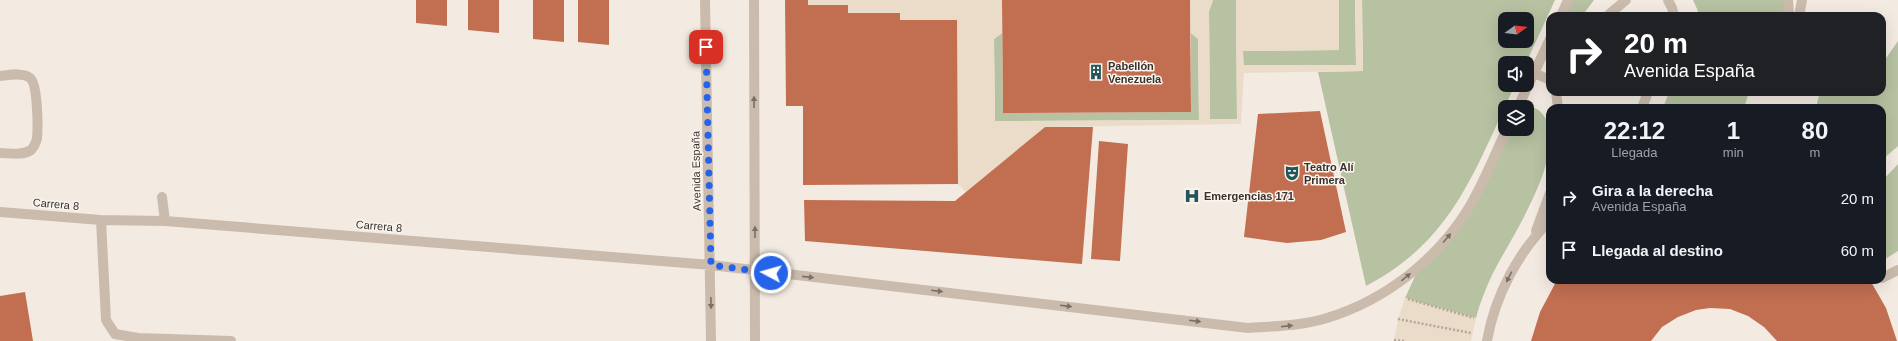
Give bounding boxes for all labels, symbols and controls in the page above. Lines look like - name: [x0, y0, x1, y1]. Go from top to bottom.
- north arrow: [1498, 12, 1534, 48]
- map controls: [1498, 12, 1534, 136]
- icon: right: [1558, 28, 1610, 80]
- text: 20 m: [1624, 28, 1688, 59]
- pin: [689, 30, 723, 64]
- icon: arrive: [695, 36, 717, 58]
- button: sound: [1498, 56, 1534, 92]
- place label: Pabellón Venezuela: [1108, 60, 1162, 85]
- text: Avenida España: [1624, 61, 1755, 81]
- building icon: Pabellón Venezuela: [1087, 63, 1105, 81]
- one-way arrow: [751, 95, 757, 108]
- button: layers: [1498, 100, 1534, 136]
- text: 22:12: [1604, 117, 1665, 144]
- text: 1: [1727, 117, 1740, 144]
- text: 80: [1802, 117, 1828, 144]
- street label: Avenida España: [689, 130, 703, 211]
- text: Llegada: [1611, 145, 1658, 160]
- text: min: [1723, 145, 1744, 160]
- text: m: [1809, 145, 1820, 160]
- place label: Teatro Alí Primera: [1304, 161, 1354, 186]
- theatre icon: Teatro Alí Primera: [1283, 164, 1301, 182]
- text: Gira a la derecha: [1592, 182, 1713, 199]
- hospital icon: Emergencias 171: [1183, 187, 1201, 205]
- icon: right: [1558, 187, 1580, 209]
- place label: Emergencias 171: [1204, 190, 1294, 202]
- text: 20 m: [1841, 190, 1874, 207]
- street label: Carrera 8: [32, 196, 80, 212]
- text: Avenida España: [1592, 199, 1686, 214]
- street label: Carrera 8: [355, 218, 403, 234]
- one-way arrow: [752, 225, 758, 238]
- one-way arrow: [1442, 232, 1451, 243]
- icon: arrive: [1558, 239, 1580, 261]
- text: Llegada al destino: [1592, 242, 1723, 259]
- text: 60 m: [1841, 242, 1874, 259]
- position arrow: [750, 252, 792, 294]
- one-way arrow: [1506, 271, 1512, 283]
- one-way arrow: [802, 273, 814, 280]
- one-way arrow: [1401, 273, 1411, 282]
- one-way arrow: [931, 288, 943, 294]
- one-way arrow: [708, 297, 714, 310]
- one-way arrow: [1060, 303, 1072, 309]
- one-way arrow: [1189, 318, 1201, 325]
- one-way arrow: [1281, 323, 1293, 329]

